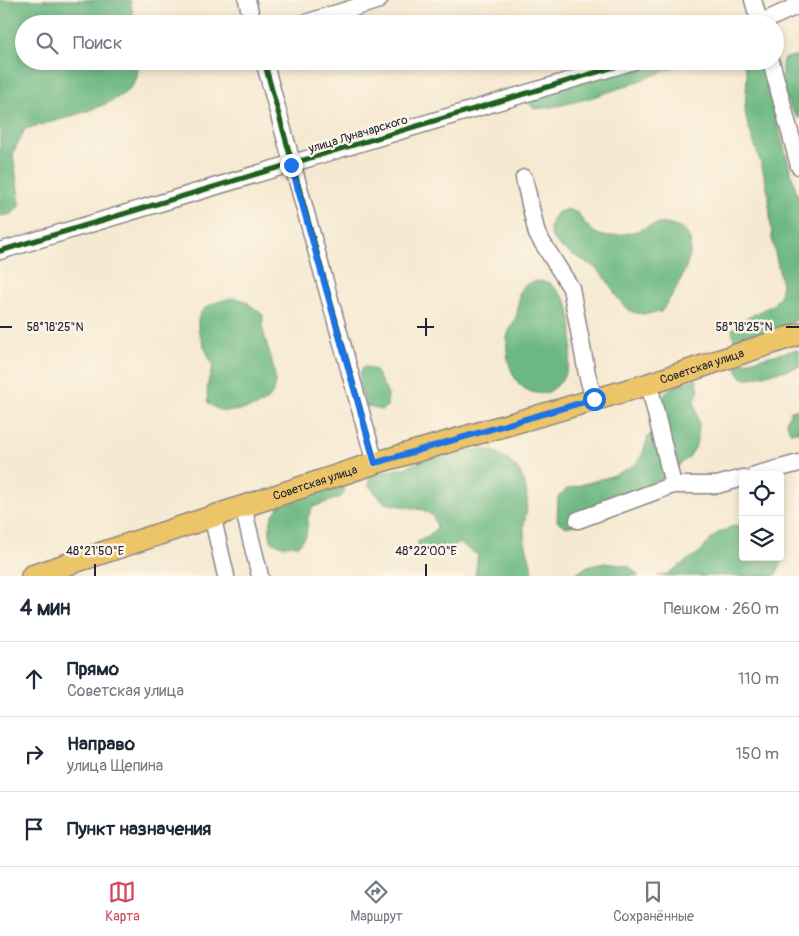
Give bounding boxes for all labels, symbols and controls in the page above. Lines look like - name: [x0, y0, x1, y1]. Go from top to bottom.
- search box: [15, 15, 784, 70]
- icon: search: [33, 29, 61, 57]
- text: Поиск: [73, 31, 123, 55]
- street label: улица Луначарского: [306, 112, 410, 157]
- route end: [280, 154, 303, 177]
- text: 58°18'25"N: [26, 320, 84, 335]
- text: 58°18'25"N: [715, 320, 773, 335]
- street label: Советская улица: [658, 346, 746, 388]
- route start: [583, 388, 606, 411]
- street label: Советская улица: [271, 462, 360, 504]
- map controls: [739, 471, 784, 561]
- button: locate: [739, 471, 784, 516]
- button: layers: [739, 516, 784, 561]
- text: 48°21'50"E: [66, 544, 124, 559]
- text: 48°22'00"E: [395, 544, 457, 559]
- text: 4 мин: [20, 595, 70, 622]
- text: Пешком · 260 m: [664, 599, 779, 619]
- text: Прямо: [67, 657, 119, 681]
- icon: ahead: [20, 665, 48, 693]
- text: 110 m: [738, 669, 779, 689]
- text: Советская улица: [67, 681, 184, 701]
- text: Направо: [67, 732, 135, 756]
- icon: right: [20, 740, 48, 768]
- text: 150 m: [735, 744, 779, 764]
- text: улица Щепина: [67, 756, 163, 776]
- icon: arrive: [20, 815, 48, 843]
- text: Пункт назначения: [67, 817, 211, 841]
- tab: Карта: [105, 878, 140, 925]
- tab: Маршрут: [350, 878, 403, 925]
- tab: Сохранённые: [613, 878, 694, 925]

